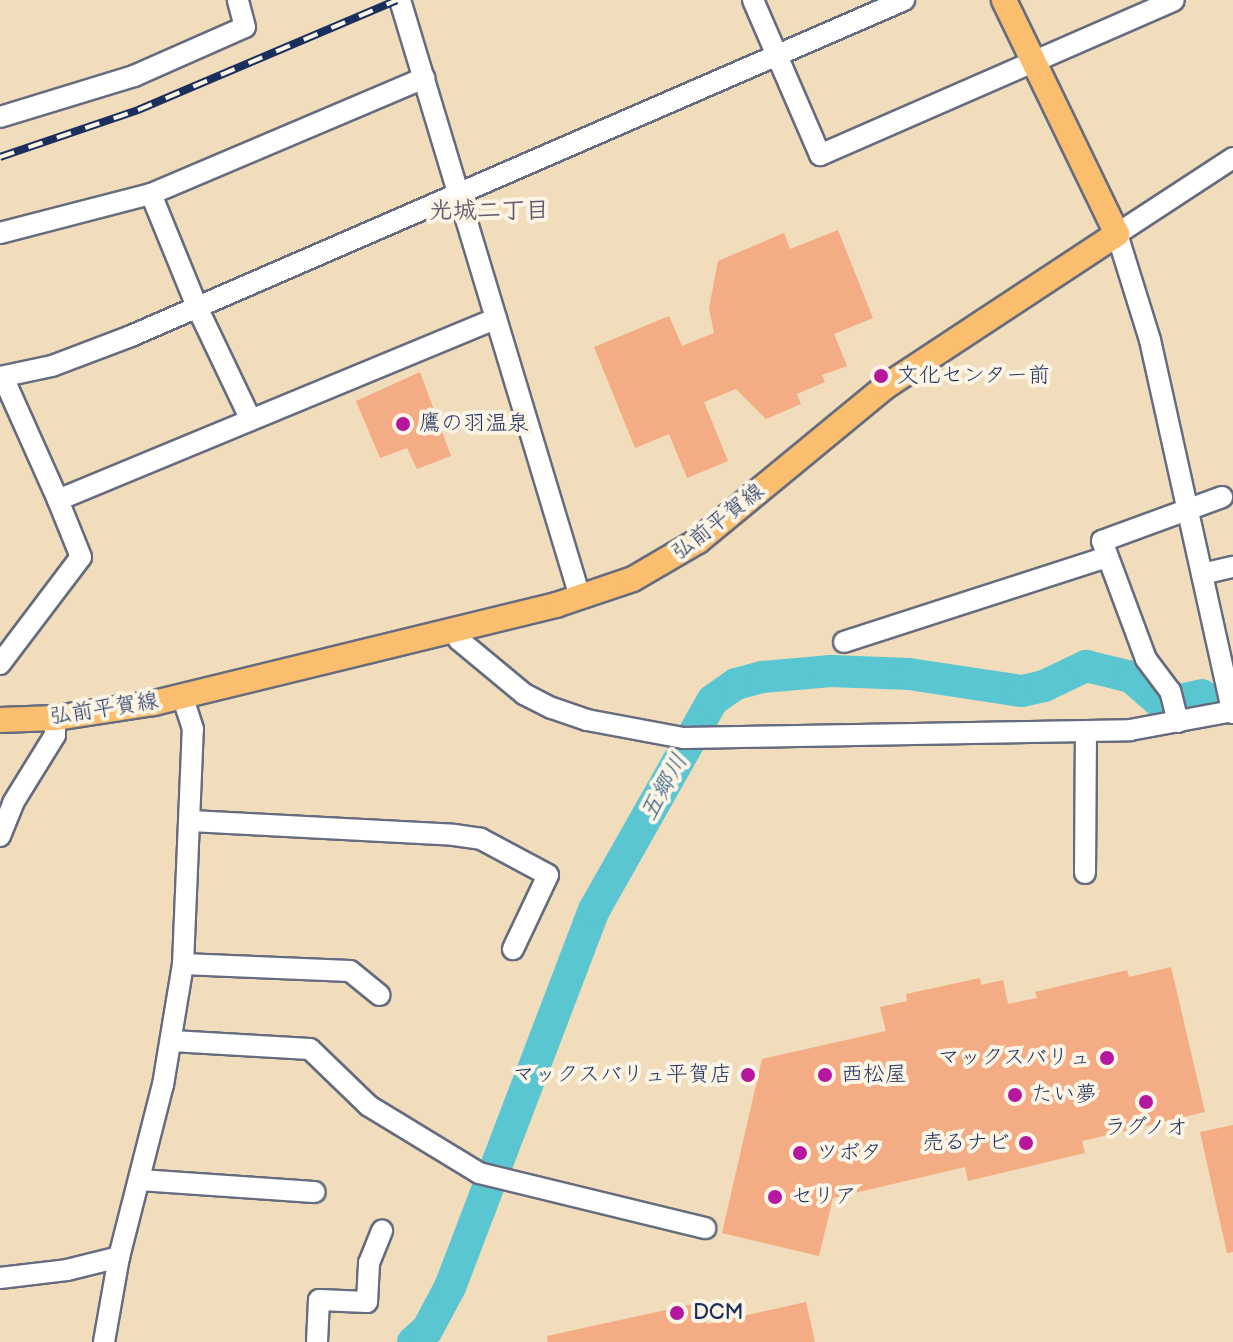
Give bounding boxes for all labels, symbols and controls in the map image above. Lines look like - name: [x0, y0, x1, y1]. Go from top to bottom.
- district label: 光城二丁目: [429, 197, 549, 225]
- place label: 文化センター前: [897, 363, 1051, 389]
- marker: 文化センター前: [872, 367, 890, 385]
- place label: 鷹の羽温泉: [419, 411, 529, 437]
- marker: 鷹の羽温泉: [394, 415, 412, 433]
- street label: 弘前平賀線: [667, 478, 769, 566]
- street label: 弘前平賀線: [48, 687, 160, 731]
- water label: 五郷川: [634, 749, 694, 825]
- place label: マックスバリュ: [937, 1045, 1091, 1071]
- marker: マックスバリュ: [1098, 1049, 1116, 1067]
- place label: マックスバリュ平賀店: [512, 1062, 732, 1088]
- place label: 西松屋: [841, 1062, 907, 1088]
- marker: マックスバリュ平賀店: [739, 1066, 757, 1084]
- marker: 西松屋: [816, 1066, 834, 1084]
- place label: たい夢: [1031, 1082, 1097, 1108]
- marker: たい夢: [1006, 1086, 1024, 1104]
- marker: ラグノオ: [1137, 1093, 1155, 1111]
- place label: ラグノオ: [1102, 1115, 1190, 1141]
- place label: 売るナビ: [922, 1130, 1010, 1156]
- marker: 売るナビ: [1017, 1134, 1035, 1152]
- place label: ツボタ: [816, 1140, 882, 1166]
- marker: ツボタ: [791, 1144, 809, 1162]
- place label: セリア: [791, 1184, 857, 1210]
- marker: セリア: [766, 1188, 784, 1206]
- place label: DCM: [693, 1300, 743, 1326]
- marker: DCM: [668, 1304, 686, 1322]

